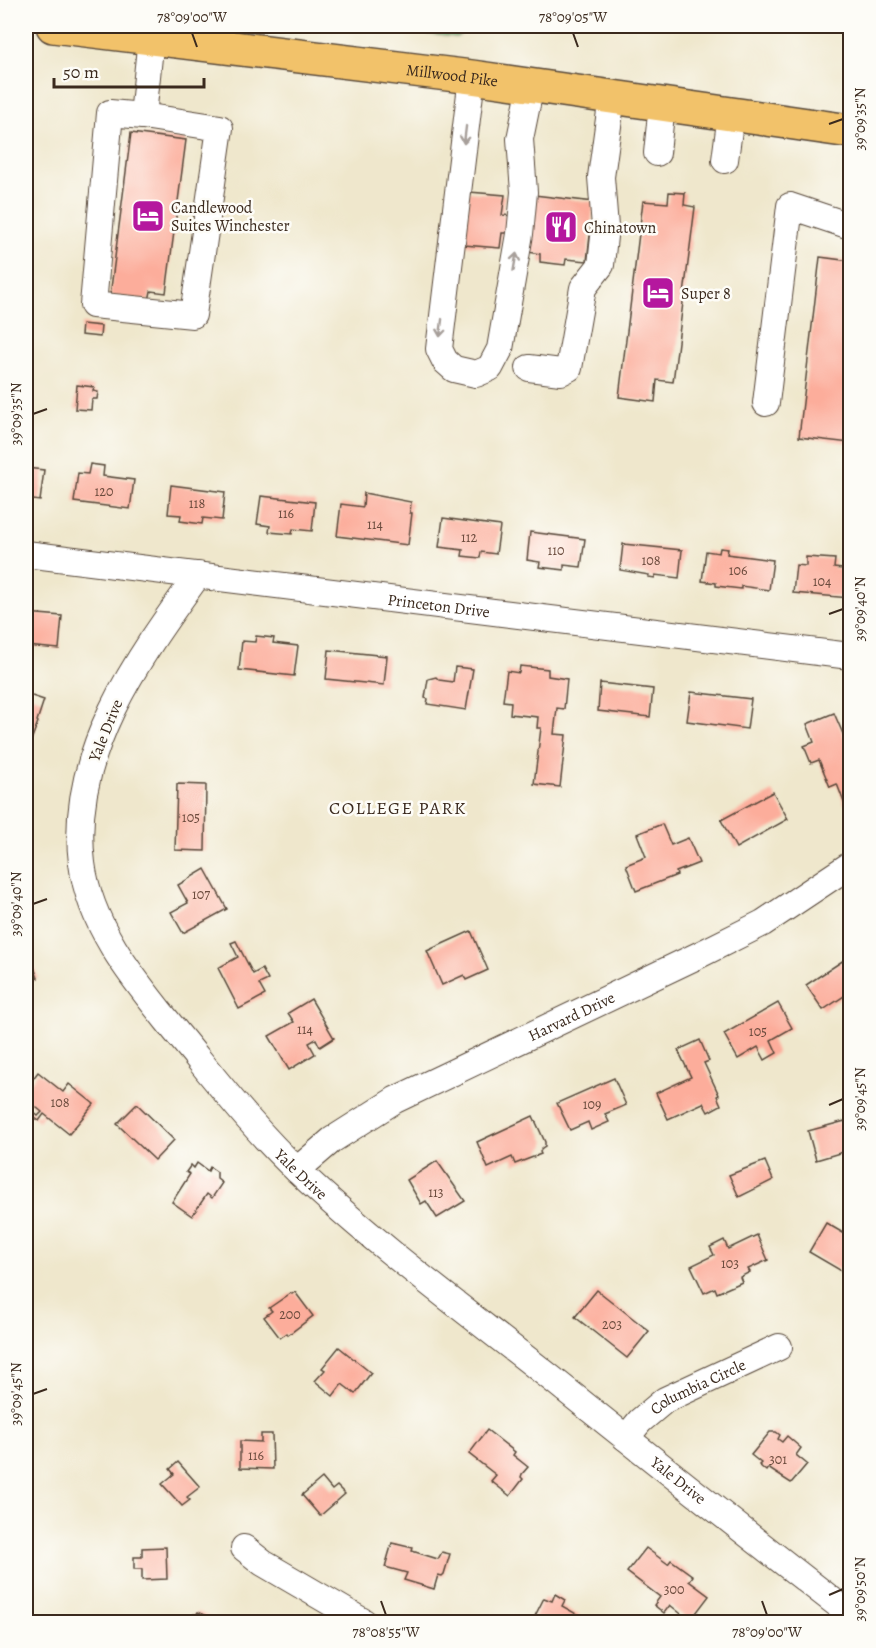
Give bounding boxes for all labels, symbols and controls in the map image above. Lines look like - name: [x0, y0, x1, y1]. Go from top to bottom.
- text: 78°09'00"W: [157, 7, 227, 27]
- text: 78°09'05"W: [539, 7, 607, 27]
- scale bar: [54, 51, 204, 89]
- street label: Millwood Pike: [405, 59, 499, 93]
- text: 50 m: [63, 60, 99, 84]
- text: 39°09'35"N: [850, 87, 870, 151]
- one-way arrow: [459, 124, 470, 144]
- place label: Candlewood Suites Winchester: [171, 197, 290, 237]
- hotel icon: Candlewood Suites Winchester: [130, 198, 166, 234]
- restaurant icon: Chinatown: [543, 209, 579, 245]
- place label: Chinatown: [584, 217, 657, 239]
- one-way arrow: [510, 252, 521, 272]
- hotel icon: Super 8: [640, 275, 676, 311]
- place label: Super 8: [681, 283, 731, 305]
- one-way arrow: [436, 318, 447, 338]
- text: 39°09'35"N: [6, 382, 26, 446]
- house number: 120: [95, 482, 113, 501]
- house number: 118: [189, 494, 205, 513]
- house number: 116: [278, 504, 294, 523]
- house number: 114: [367, 515, 383, 534]
- house number: 112: [461, 528, 477, 547]
- house number: 110: [547, 541, 565, 560]
- house number: 108: [641, 551, 661, 570]
- house number: 106: [729, 561, 747, 580]
- house number: 104: [813, 572, 831, 591]
- text: 39°09'40"N: [850, 576, 870, 642]
- street label: Princeton Drive: [386, 589, 491, 623]
- street label: Yale Drive: [83, 696, 128, 766]
- district label: COLLEGE PARK: [329, 796, 467, 820]
- house number: 105: [182, 808, 200, 827]
- text: 39°09'40"N: [6, 871, 26, 937]
- house number: 107: [192, 885, 210, 904]
- street label: Harvard Drive: [525, 987, 619, 1047]
- house number: 114: [297, 1020, 313, 1039]
- house number: 105: [749, 1022, 767, 1041]
- text: 39°09'45"N: [850, 1067, 870, 1131]
- house number: 108: [50, 1093, 70, 1112]
- house number: 109: [583, 1095, 601, 1114]
- street label: Yale Drive: [269, 1144, 332, 1205]
- house number: 113: [428, 1183, 444, 1202]
- house number: 103: [721, 1254, 739, 1273]
- house number: 200: [279, 1305, 301, 1324]
- house number: 203: [602, 1315, 622, 1334]
- street label: Columbia Circle: [645, 1354, 750, 1420]
- text: 39°09'45"N: [6, 1362, 26, 1426]
- house number: 116: [248, 1446, 264, 1465]
- house number: 301: [769, 1450, 787, 1469]
- street label: Yale Drive: [645, 1451, 711, 1510]
- text: 39°09'50"N: [850, 1556, 870, 1621]
- house number: 300: [664, 1580, 684, 1599]
- text: 78°08'55"W: [352, 1622, 420, 1642]
- text: 78°09'00"W: [732, 1622, 802, 1642]

